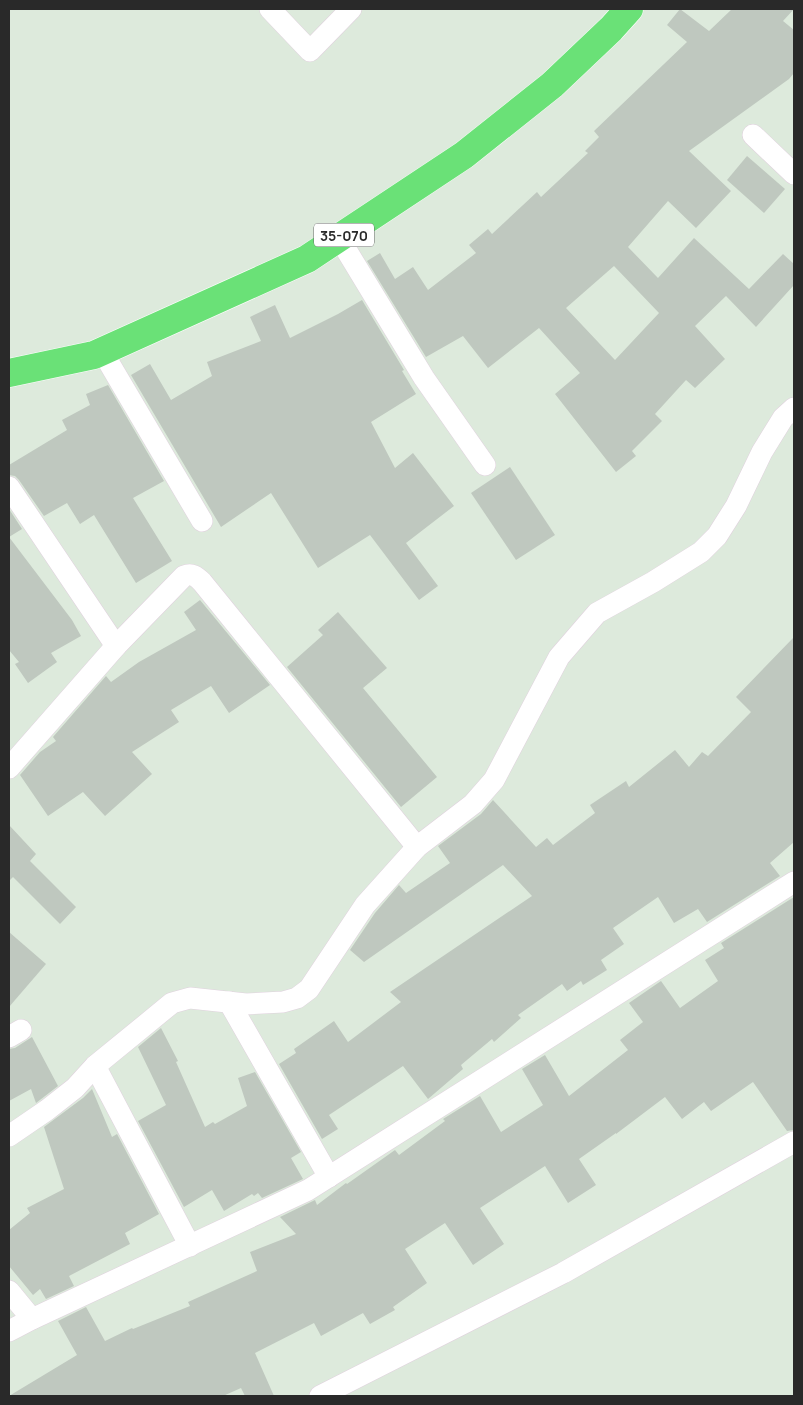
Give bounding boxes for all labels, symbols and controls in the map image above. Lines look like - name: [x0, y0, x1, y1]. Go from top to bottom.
- road number: 35-070: [314, 224, 374, 246]

